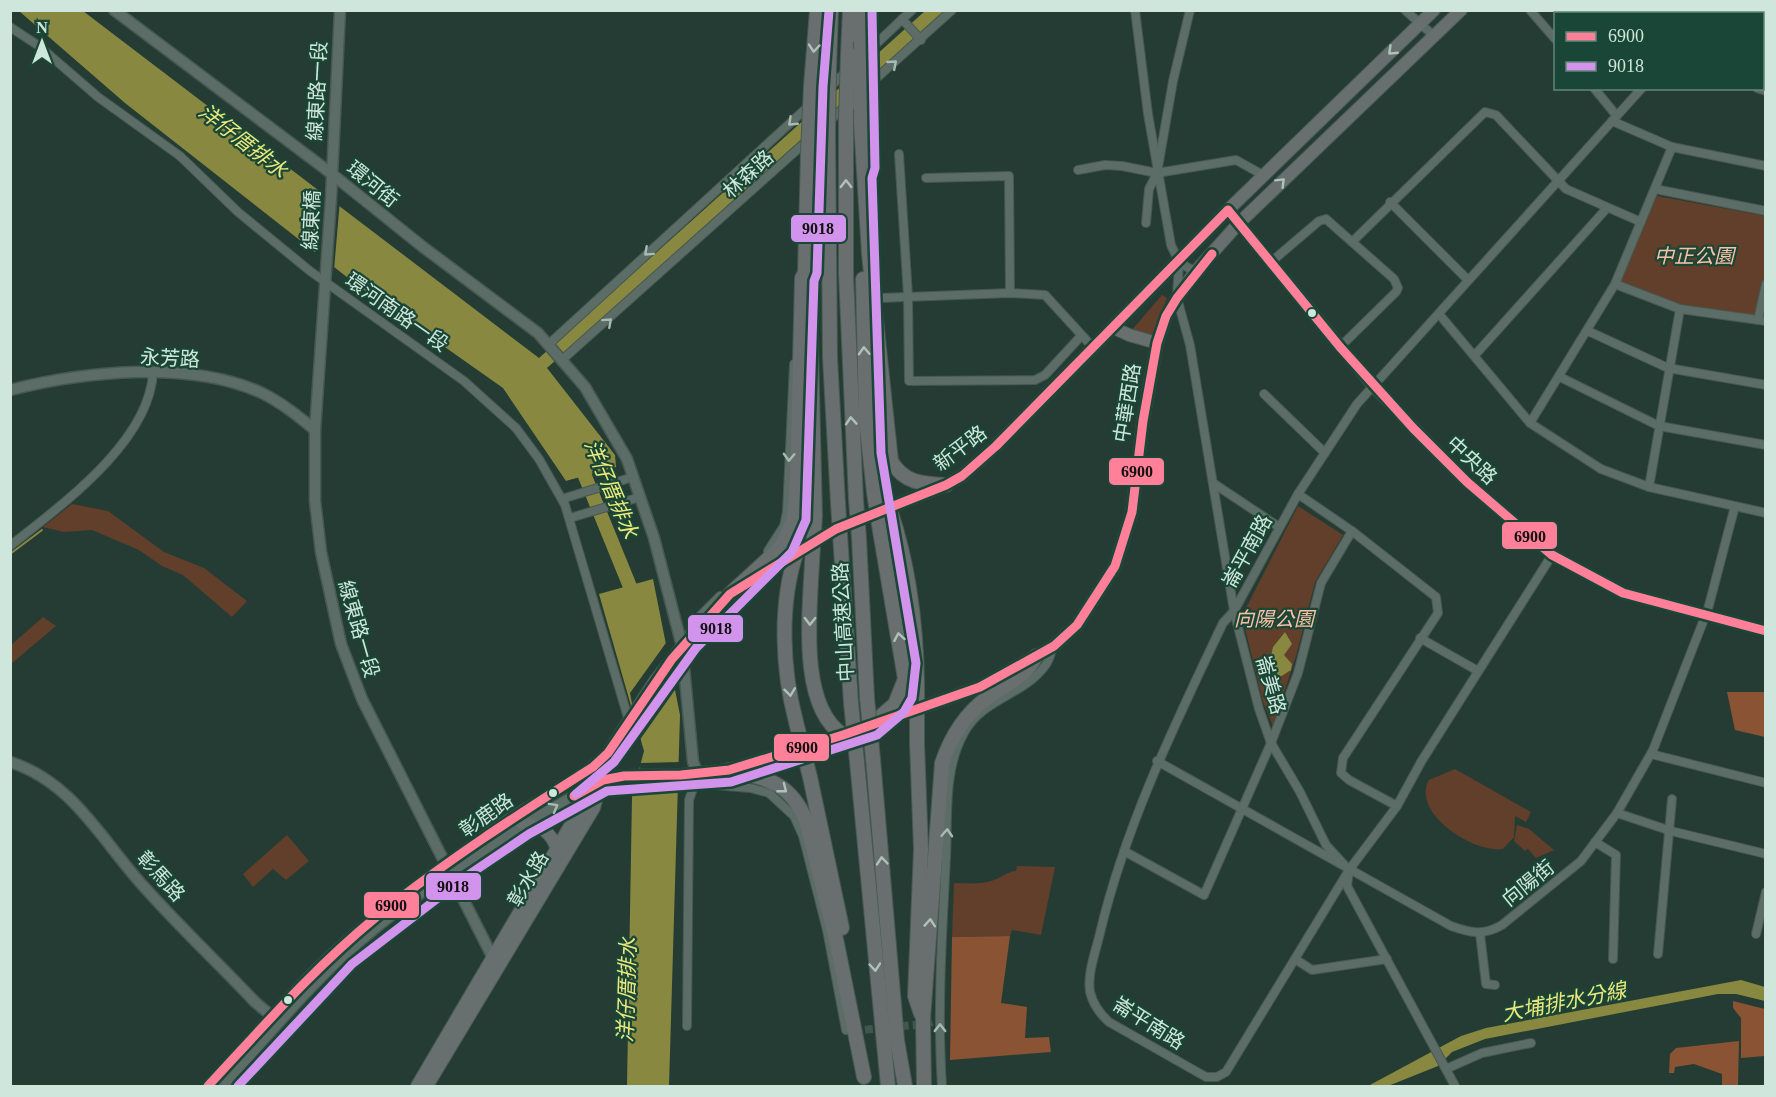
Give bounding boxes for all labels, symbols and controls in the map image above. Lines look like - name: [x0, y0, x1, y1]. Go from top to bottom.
- north arrow: [12, 12, 72, 72]
- legend: [1554, 12, 1764, 90]
- text: N: [36, 19, 48, 36]
- text: 6900: [1608, 26, 1644, 46]
- street label: 線東路一段: [303, 40, 331, 142]
- one-way arrow: [808, 44, 821, 53]
- one-way arrow: [1388, 44, 1398, 55]
- text: 9018: [1608, 56, 1644, 76]
- one-way arrow: [886, 60, 897, 71]
- water label: 洋仔厝排水: [194, 99, 293, 183]
- one-way arrow: [789, 114, 800, 125]
- street label: 林森路: [718, 146, 778, 202]
- street label: 環河街: [343, 157, 403, 211]
- one-way arrow: [1273, 178, 1284, 189]
- one-way arrow: [840, 179, 852, 188]
- street label: 線東橋: [298, 189, 324, 251]
- line badge: 9018: [790, 214, 847, 243]
- text: 9018: [802, 220, 834, 237]
- one-way arrow: [644, 245, 655, 256]
- park label: 中正公園: [1654, 245, 1737, 267]
- street label: 環河南路一段: [342, 269, 452, 355]
- unlabelled marker: [1306, 307, 1318, 319]
- one-way arrow: [601, 318, 612, 329]
- street label: 永芳路: [139, 345, 201, 371]
- one-way arrow: [857, 346, 870, 355]
- street label: 中華西路: [1110, 362, 1144, 444]
- one-way arrow: [845, 416, 858, 425]
- street label: 新平路: [929, 421, 991, 475]
- street label: 中央路: [1443, 431, 1501, 489]
- water label: 洋仔厝排水: [579, 436, 643, 543]
- one-way arrow: [783, 452, 796, 461]
- line badge: 6900: [1108, 457, 1165, 486]
- text: 6900: [1121, 463, 1153, 480]
- street label: 崙平南路: [1218, 511, 1276, 591]
- line badge: 6900: [1501, 521, 1558, 550]
- text: 6900: [1514, 528, 1546, 545]
- street label: 中山高速公路: [829, 562, 857, 682]
- street label: 線東路一段: [335, 578, 383, 680]
- park label: 向陽公園: [1234, 608, 1317, 630]
- line badge: 9018: [687, 614, 744, 643]
- one-way arrow: [804, 616, 816, 625]
- text: 9018: [700, 620, 732, 637]
- one-way arrow: [894, 632, 906, 641]
- street label: 崙美路: [1252, 653, 1290, 717]
- one-way arrow: [784, 688, 796, 697]
- line badge: 6900: [773, 733, 830, 762]
- text: 6900: [786, 739, 818, 756]
- one-way arrow: [776, 781, 787, 792]
- unlabelled marker: [547, 787, 559, 799]
- street label: 彰鹿路: [455, 789, 517, 841]
- one-way arrow: [548, 803, 558, 814]
- one-way arrow: [940, 829, 953, 838]
- street label: 彰馬路: [133, 846, 189, 906]
- street label: 彰水路: [503, 848, 553, 910]
- street label: 向陽街: [1498, 856, 1558, 910]
- one-way arrow: [876, 857, 889, 866]
- line badge: 9018: [425, 872, 482, 901]
- text: 9018: [437, 878, 469, 895]
- line badge: 6900: [363, 891, 420, 919]
- text: 6900: [375, 897, 407, 914]
- one-way arrow: [923, 919, 936, 928]
- water label: 洋仔厝排水: [613, 936, 641, 1043]
- one-way arrow: [868, 962, 881, 971]
- water label: 大埔排水分線: [1500, 978, 1630, 1026]
- street label: 崙平南路: [1109, 992, 1189, 1054]
- unlabelled marker: [282, 994, 294, 1006]
- one-way arrow: [934, 1024, 946, 1033]

